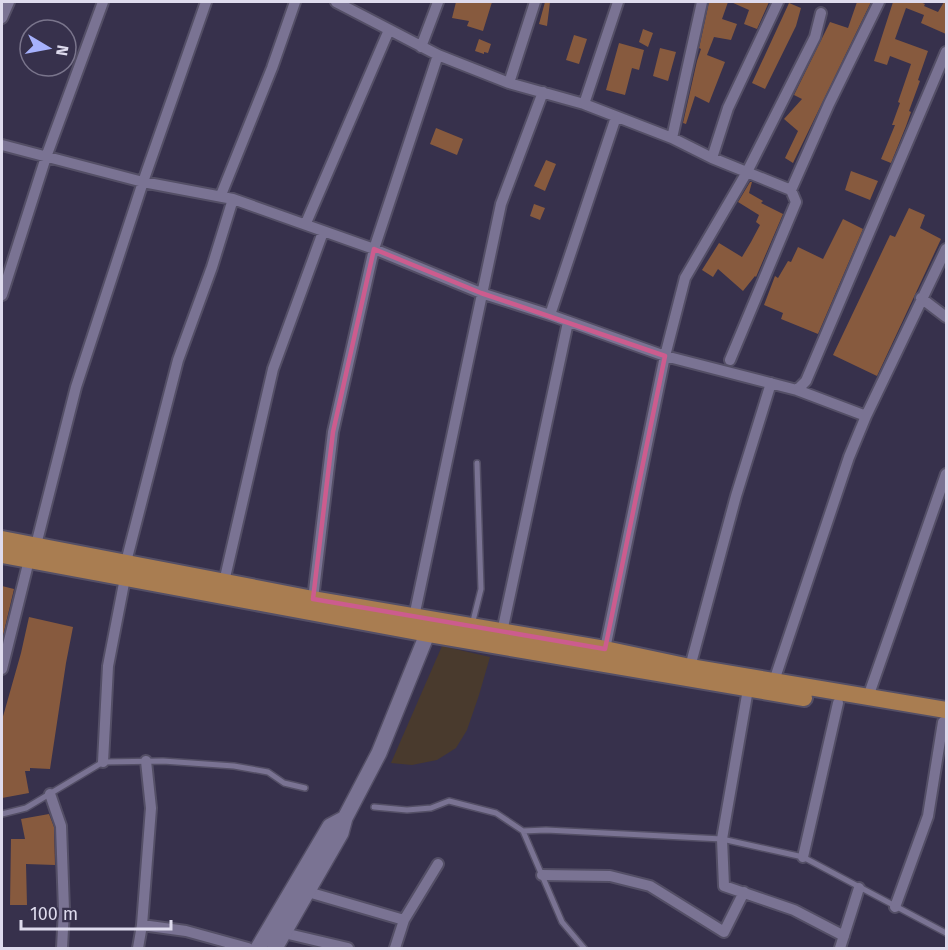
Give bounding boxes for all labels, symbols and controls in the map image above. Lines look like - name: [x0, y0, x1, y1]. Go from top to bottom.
- north arrow: [18, 18, 78, 78]
- text: N: [52, 44, 73, 57]
- scale bar: [21, 893, 171, 931]
- text: 100 m: [30, 903, 78, 925]

